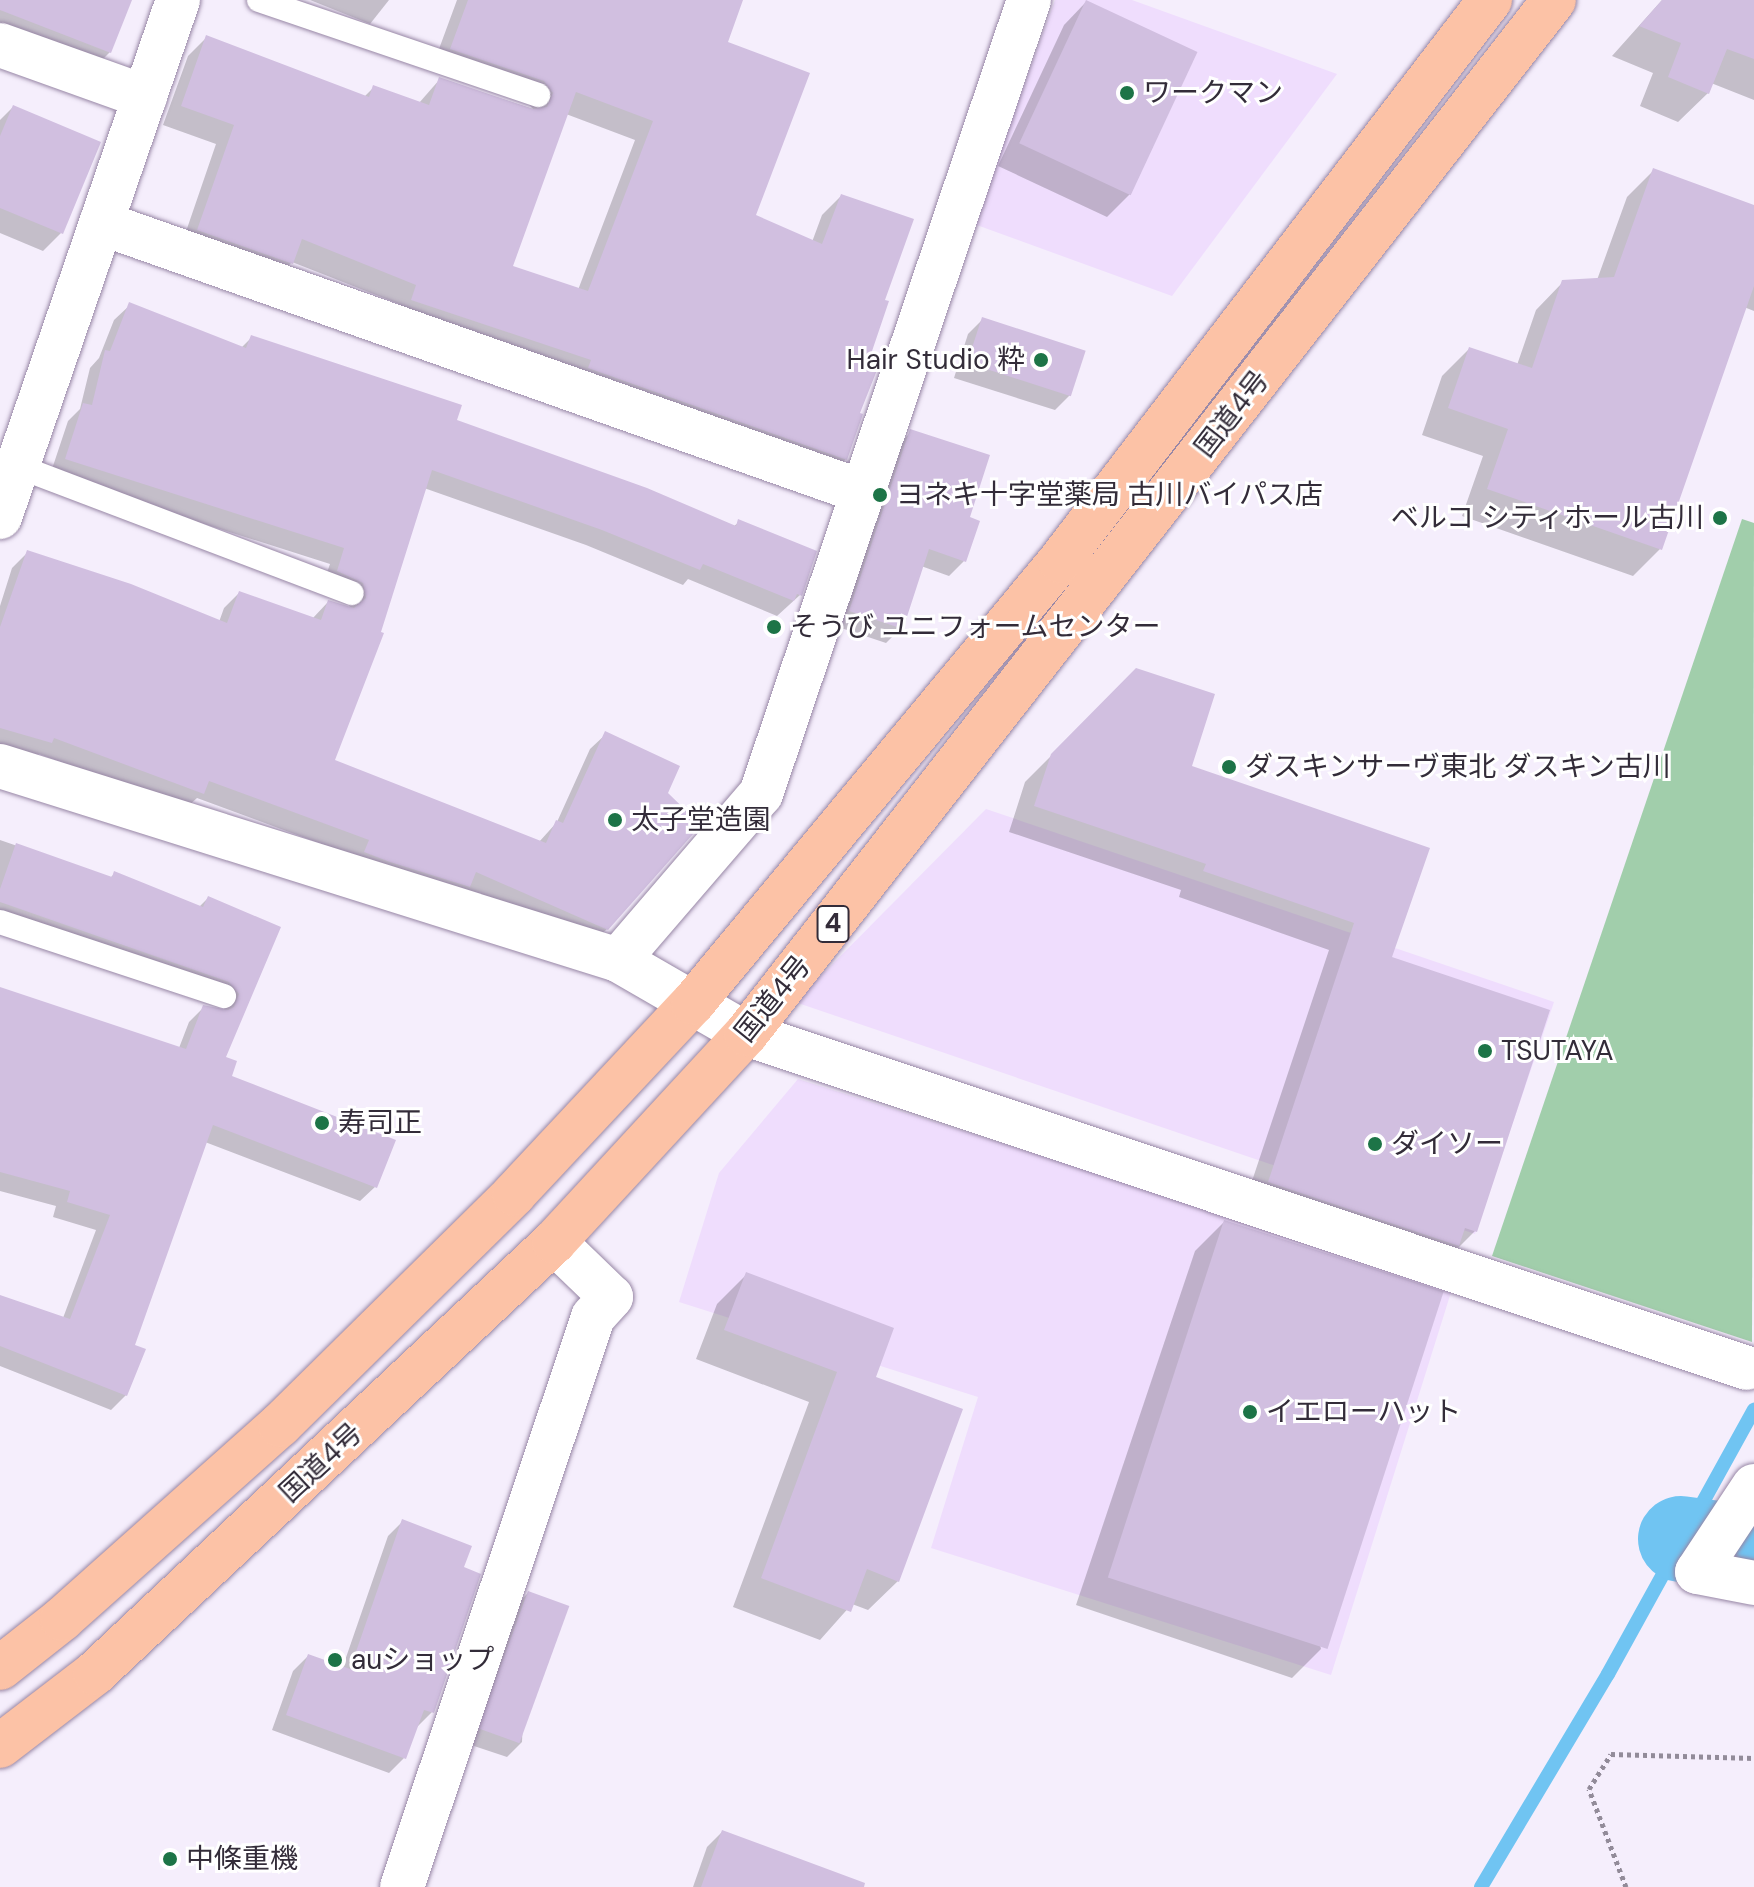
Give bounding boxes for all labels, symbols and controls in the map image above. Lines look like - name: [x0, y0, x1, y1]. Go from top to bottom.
- place label: ワークマン: [1143, 76, 1283, 110]
- marker: ワークマン: [1118, 84, 1136, 102]
- place label: Hair Studio 粋: [847, 343, 1025, 377]
- marker: Hair Studio 粋: [1032, 351, 1050, 369]
- street label: 国道4号: [1188, 364, 1276, 464]
- place label: ヨネキ十字堂薬局 古川バイパス店: [896, 478, 1323, 512]
- marker: ヨネキ十字堂薬局 古川バイパス店: [871, 486, 889, 504]
- place label: ベルコ シティホール古川: [1389, 501, 1704, 535]
- marker: ベルコ シティホール古川: [1711, 509, 1729, 527]
- place label: そうび ユニフォームセンター: [790, 610, 1161, 644]
- marker: そうび ユニフォームセンター: [765, 618, 783, 636]
- place label: ダスキンサーヴ東北 ダスキン古川: [1245, 750, 1672, 784]
- marker: ダスキンサーヴ東北 ダスキン古川: [1220, 758, 1238, 776]
- place label: 太子堂造園: [631, 803, 771, 837]
- marker: 太子堂造園: [606, 811, 624, 829]
- road number: 4: [815, 902, 851, 946]
- street label: 国道4号: [728, 949, 818, 1049]
- place label: TSUTAYA: [1501, 1034, 1614, 1068]
- marker: TSUTAYA: [1476, 1042, 1494, 1060]
- place label: 寿司正: [338, 1106, 422, 1140]
- marker: 寿司正: [313, 1114, 331, 1132]
- place label: ダイソー: [1391, 1127, 1503, 1161]
- marker: ダイソー: [1366, 1135, 1384, 1153]
- place label: イエローハット: [1266, 1395, 1462, 1429]
- marker: イエローハット: [1241, 1403, 1259, 1421]
- street label: 国道4号: [273, 1416, 369, 1510]
- place label: auショップ: [351, 1643, 494, 1677]
- marker: auショップ: [326, 1651, 344, 1669]
- place label: 中條重機: [186, 1842, 298, 1876]
- marker: 中條重機: [161, 1850, 179, 1868]

